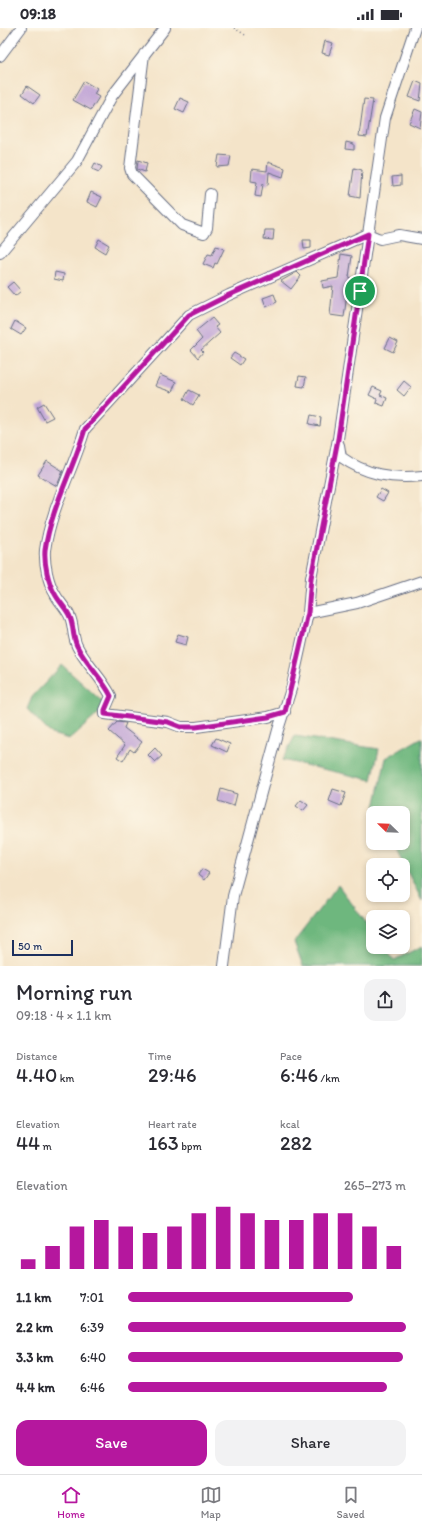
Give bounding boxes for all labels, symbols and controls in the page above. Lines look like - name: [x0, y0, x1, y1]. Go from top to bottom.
- text: 09:18: [20, 5, 56, 23]
- pin: [343, 274, 377, 308]
- icon: arrive: [349, 280, 371, 302]
- north arrow: [366, 806, 410, 850]
- map controls: [366, 806, 410, 954]
- button: locate: [366, 858, 410, 902]
- button: layers: [366, 910, 410, 954]
- scale bar: [12, 938, 73, 957]
- text: 50 m: [18, 940, 42, 953]
- text: Morning run: [16, 979, 132, 1006]
- button: share: [364, 979, 406, 1021]
- text: 09:18 · 4 × 1.1 km: [16, 1008, 112, 1023]
- text: Distance: [16, 1050, 57, 1063]
- text: Time: [148, 1050, 171, 1063]
- text: Pace: [280, 1050, 302, 1063]
- text: 4.40: [16, 1063, 57, 1087]
- text: 29:46: [148, 1063, 196, 1087]
- text: 6:46: [280, 1063, 318, 1087]
- text: km: [57, 1072, 74, 1085]
- text: /km: [318, 1072, 340, 1085]
- text: Elevation: [16, 1118, 60, 1131]
- text: Heart rate: [148, 1118, 197, 1131]
- text: kcal: [280, 1118, 300, 1131]
- text: 44: [16, 1131, 40, 1155]
- text: 163: [148, 1131, 179, 1155]
- text: 282: [280, 1131, 312, 1155]
- text: m: [40, 1140, 52, 1153]
- text: bpm: [179, 1140, 202, 1153]
- text: Elevation: [16, 1178, 68, 1193]
- text: 265–273 m: [344, 1178, 406, 1193]
- text: 1.1 km: [16, 1290, 51, 1305]
- text: 7:01: [80, 1290, 104, 1305]
- text: 2.2 km: [16, 1320, 53, 1335]
- text: 6:39: [80, 1320, 104, 1335]
- text: 3.3 km: [16, 1350, 53, 1365]
- text: 6:40: [80, 1350, 106, 1365]
- text: 4.4 km: [16, 1380, 55, 1395]
- text: 6:46: [80, 1380, 105, 1395]
- button: Save: [16, 1420, 207, 1466]
- button: Share: [215, 1420, 406, 1466]
- tab: Home: [57, 1484, 85, 1521]
- tab: Map: [200, 1484, 222, 1521]
- tab: Saved: [337, 1484, 365, 1521]

